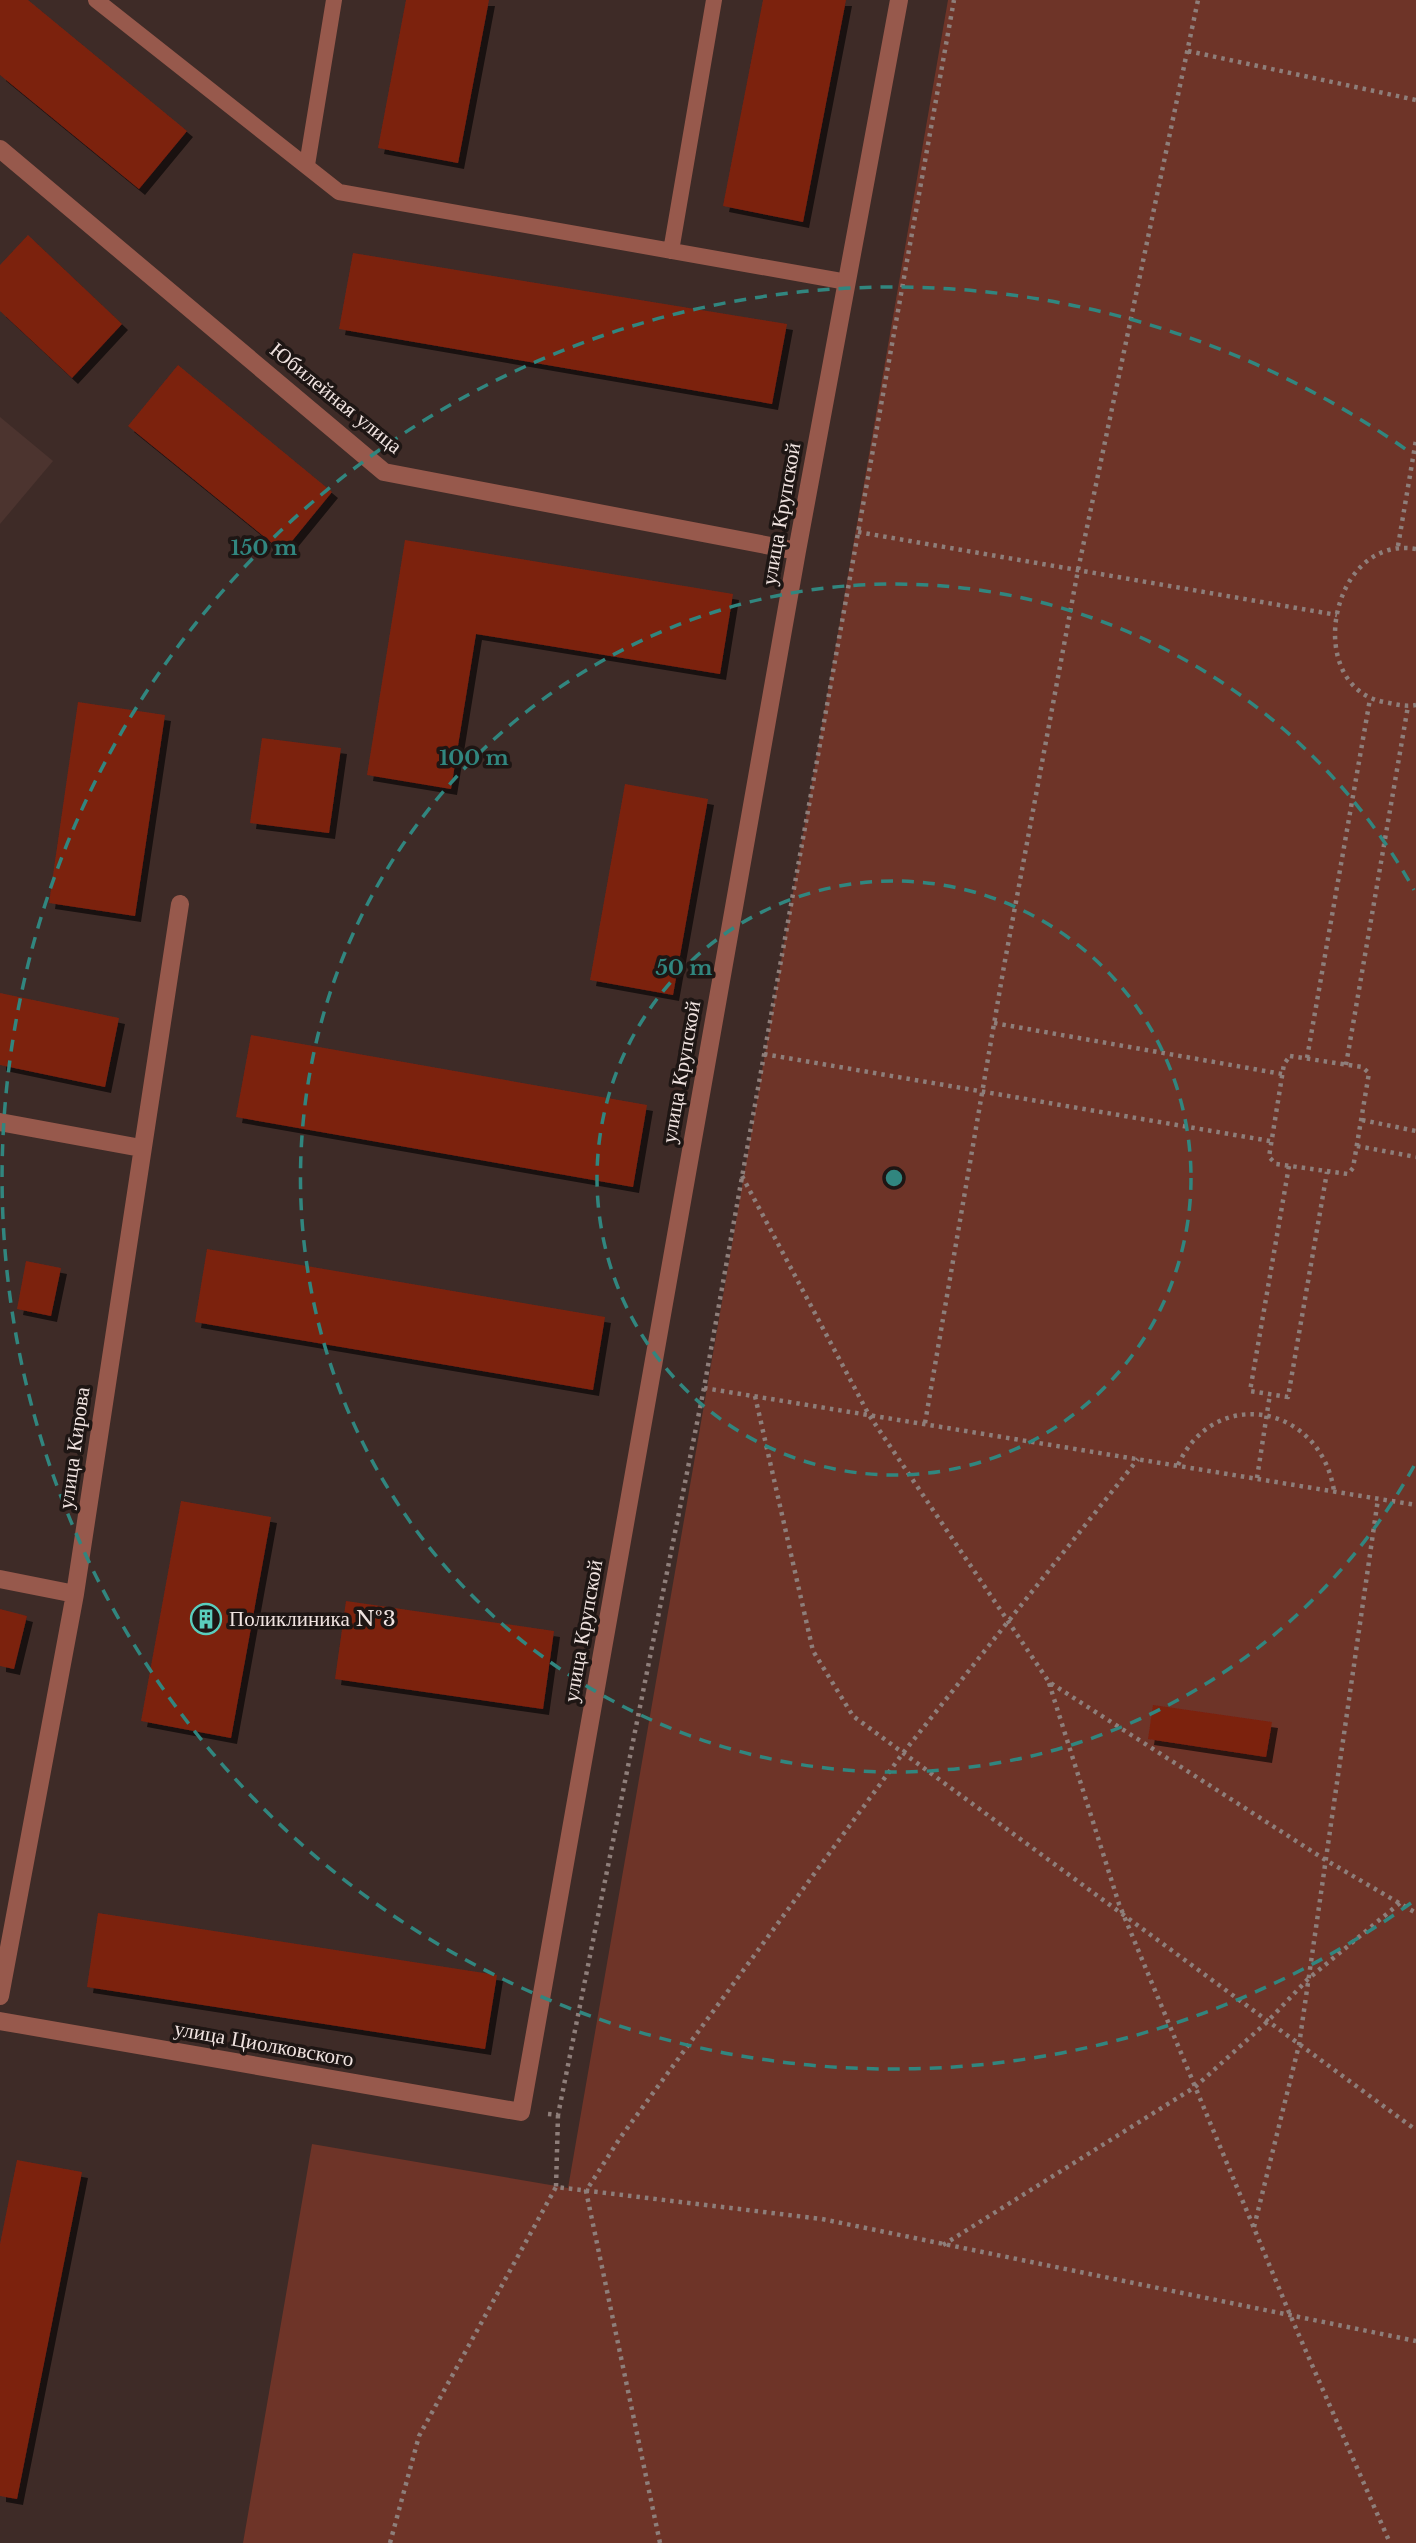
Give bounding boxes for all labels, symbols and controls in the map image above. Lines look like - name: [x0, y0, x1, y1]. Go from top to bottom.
- street label: Юбилейная улица: [265, 337, 408, 460]
- street label: улица Крупской: [756, 441, 806, 587]
- text: 150 m: [231, 535, 297, 561]
- text: 100 m: [439, 745, 509, 771]
- text: 50 m: [655, 955, 713, 981]
- street label: улица Крупской: [656, 999, 706, 1145]
- centre of rings: [882, 1166, 906, 1190]
- street label: улица Кирова: [53, 1385, 96, 1511]
- street label: улица Крупской: [558, 1558, 608, 1704]
- building icon: Поликлиника №3: [189, 1602, 223, 1636]
- place label: Поликлиника №3: [229, 1606, 396, 1632]
- street label: улица Циолковского: [172, 2015, 356, 2073]

